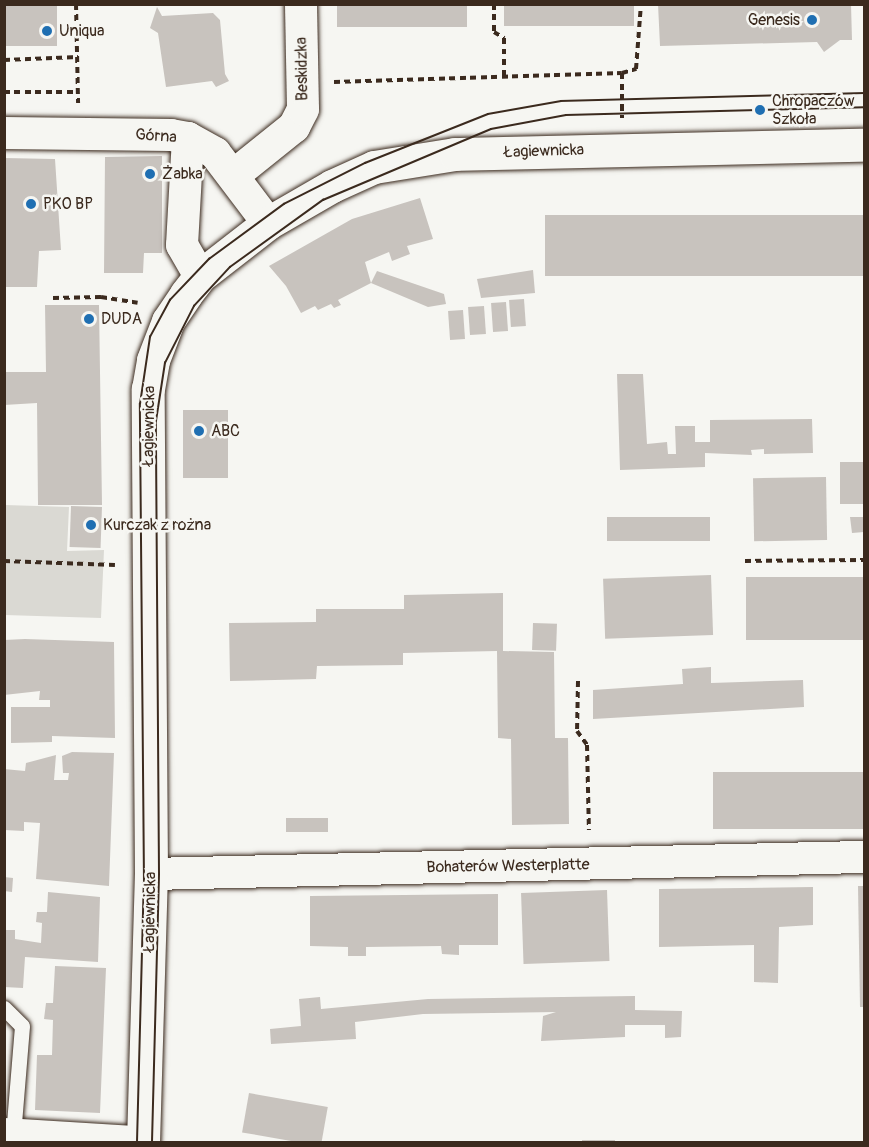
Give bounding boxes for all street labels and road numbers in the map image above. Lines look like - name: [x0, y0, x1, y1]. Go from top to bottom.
- street label: Beskidzka: [292, 37, 312, 101]
- street label: Górna: [135, 125, 177, 147]
- street label: Łagiewnicka: [504, 140, 584, 162]
- street label: Łagiewnicka: [139, 386, 159, 466]
- street label: Bohaterów Westerplatte: [426, 855, 590, 877]
- street label: Łagiewnicka: [140, 872, 160, 952]

